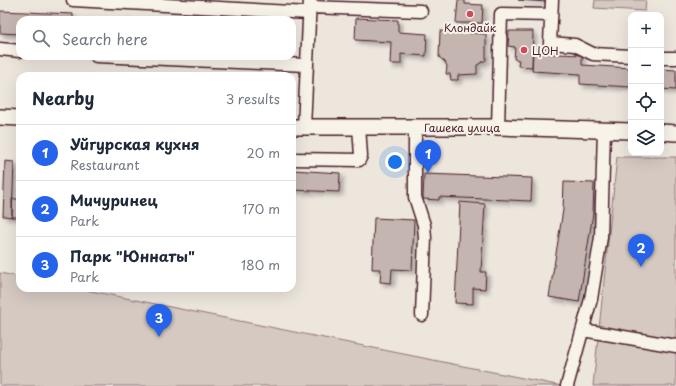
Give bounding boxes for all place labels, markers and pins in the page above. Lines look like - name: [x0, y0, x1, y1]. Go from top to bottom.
- marker: Клондайк: [465, 9, 475, 19]
- place label: Клондайк: [444, 19, 497, 36]
- place label: ЦОН: [532, 42, 559, 59]
- marker: ЦОН: [519, 45, 529, 55]
- pin: 1: [415, 140, 441, 173]
- pin: 2: [628, 234, 654, 267]
- pin: 3: [146, 304, 172, 337]

